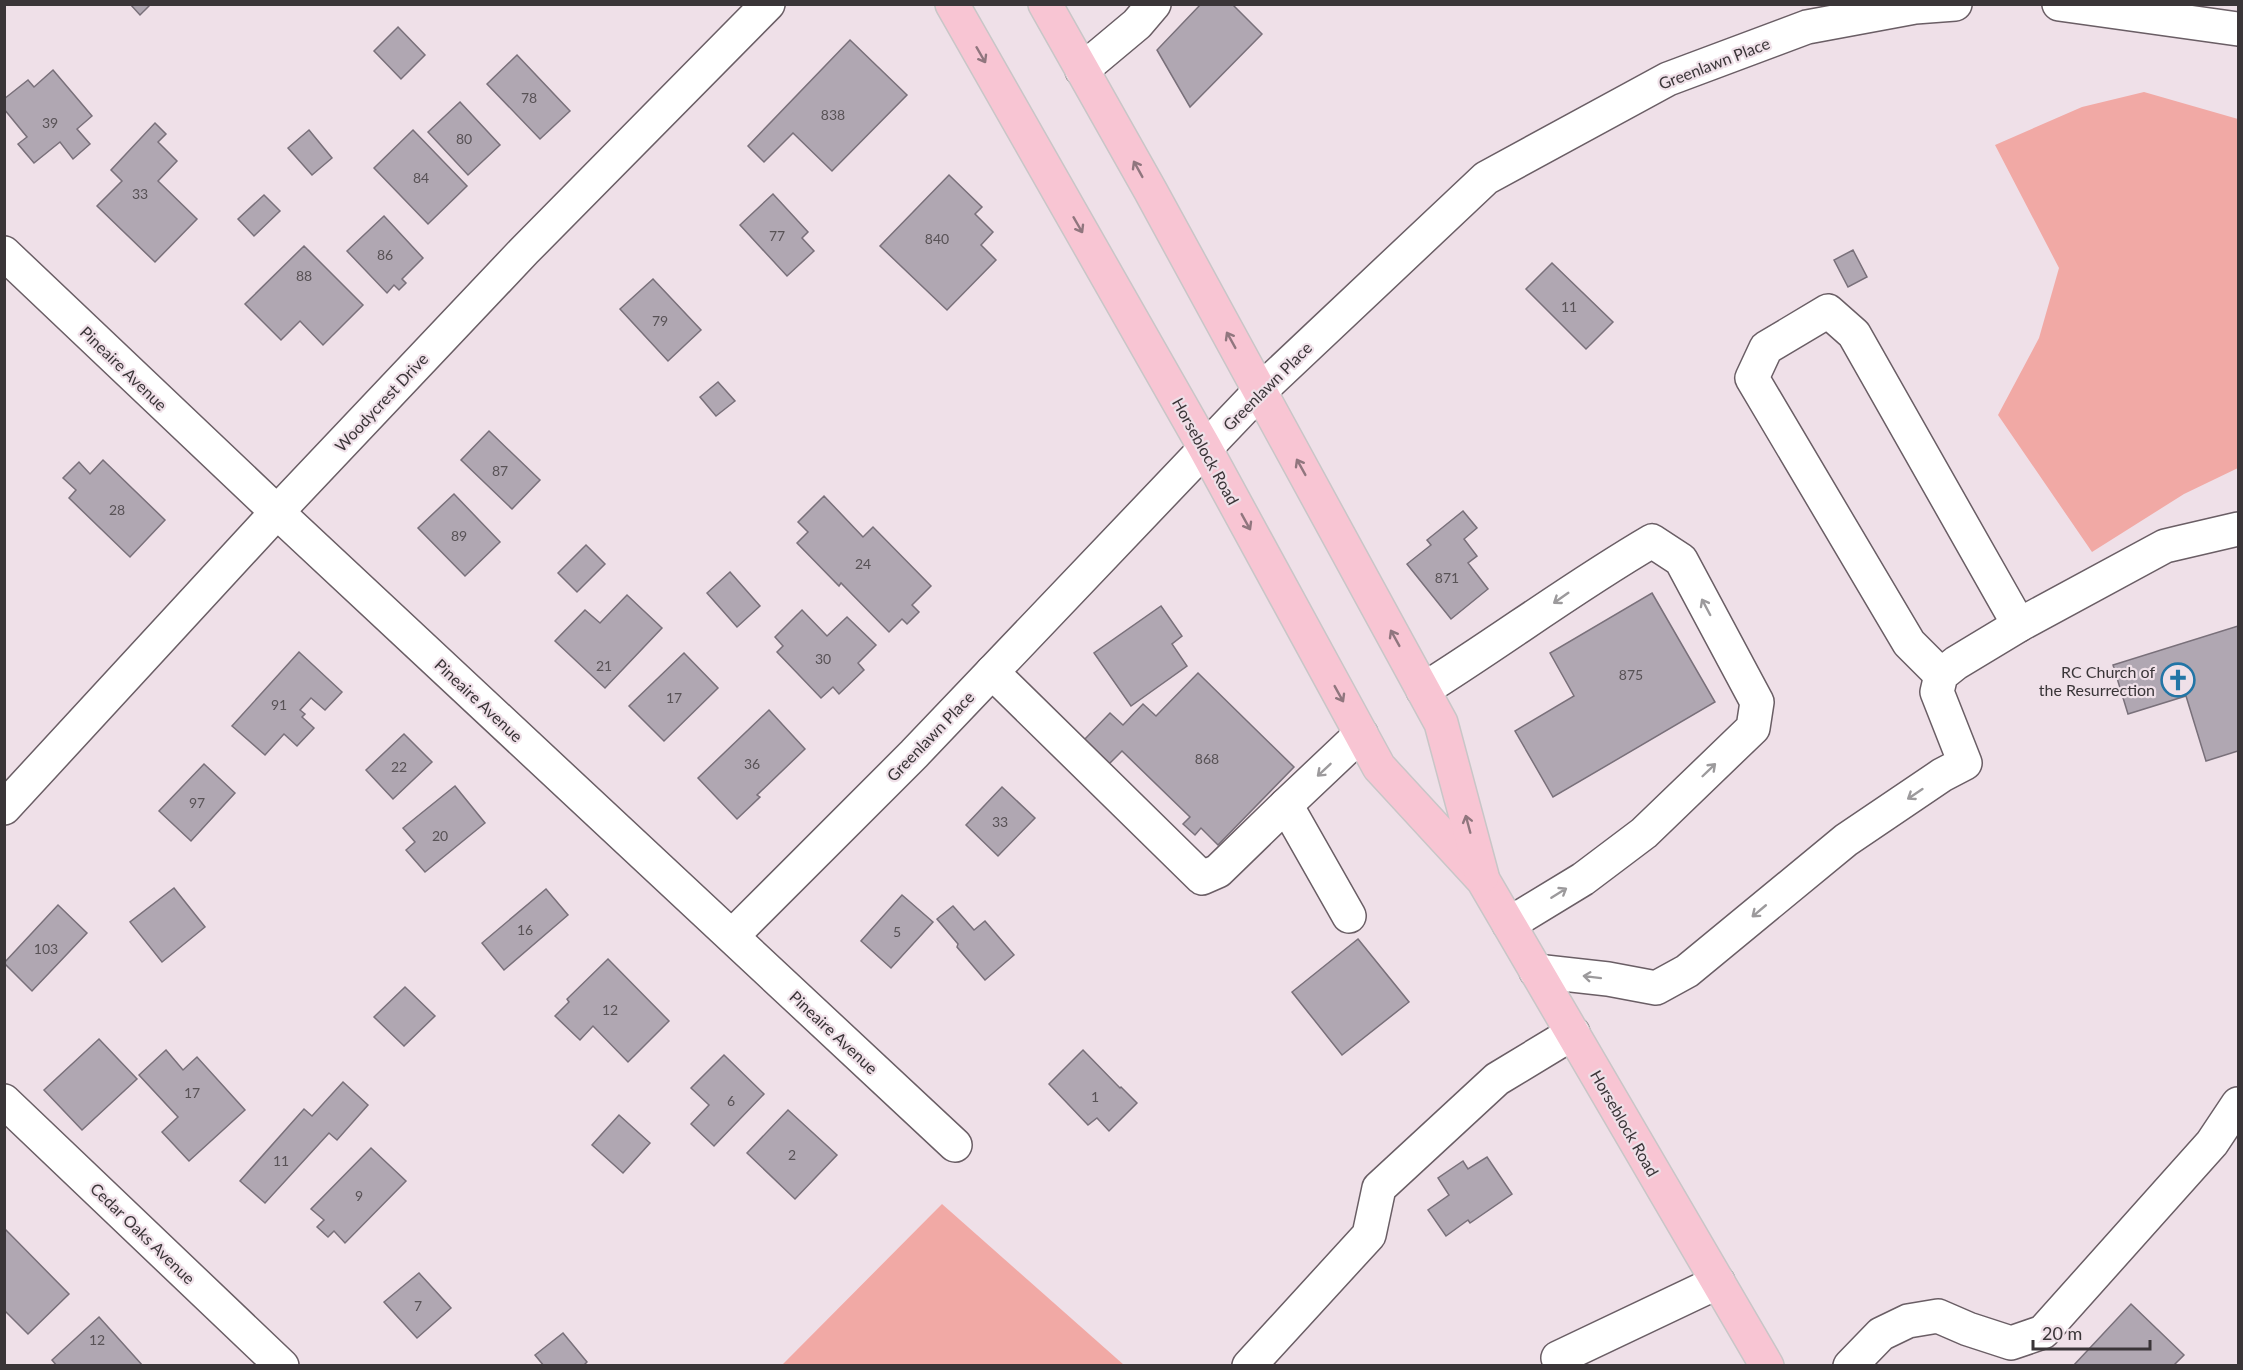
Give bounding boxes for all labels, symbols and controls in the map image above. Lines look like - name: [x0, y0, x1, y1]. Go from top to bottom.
- street label: Greenlawn Place: [1656, 33, 1772, 93]
- one-way arrow: [975, 46, 987, 63]
- house number: 78: [521, 89, 537, 106]
- house number: 838: [821, 106, 845, 123]
- house number: 39: [42, 114, 58, 131]
- house number: 80: [456, 130, 472, 147]
- one-way arrow: [1132, 160, 1143, 178]
- house number: 84: [413, 169, 429, 186]
- house number: 33: [132, 185, 148, 202]
- one-way arrow: [1072, 216, 1084, 233]
- house number: 77: [769, 227, 785, 244]
- house number: 840: [925, 230, 949, 247]
- house number: 86: [377, 246, 393, 263]
- house number: 88: [296, 267, 312, 284]
- house number: 11: [1561, 298, 1577, 315]
- house number: 79: [652, 312, 668, 329]
- street label: Pineaire Avenue: [77, 322, 171, 414]
- one-way arrow: [1225, 332, 1237, 349]
- street label: Greenlawn Place: [1219, 338, 1315, 434]
- street label: Woodycrest Drive: [331, 349, 431, 455]
- street label: Horseblock Road: [1169, 394, 1243, 508]
- one-way arrow: [1295, 459, 1307, 476]
- house number: 87: [492, 462, 508, 479]
- house number: 28: [109, 501, 125, 518]
- one-way arrow: [1241, 513, 1252, 531]
- house number: 89: [451, 527, 467, 544]
- house number: 24: [855, 555, 871, 572]
- house number: 871: [1435, 569, 1459, 586]
- one-way arrow: [1554, 592, 1570, 604]
- one-way arrow: [1700, 599, 1712, 616]
- one-way arrow: [1389, 630, 1400, 648]
- house number: 30: [815, 650, 831, 667]
- street label: Pineaire Avenue: [431, 655, 527, 745]
- house number: 21: [596, 657, 612, 674]
- place label: RC Church of the Resurrection: [2039, 662, 2155, 699]
- church icon: RC Church of the Resurrection: [2160, 662, 2196, 698]
- house number: 875: [1619, 666, 1643, 683]
- one-way arrow: [1334, 684, 1345, 702]
- street label: Greenlawn Place: [882, 687, 978, 785]
- house number: 17: [666, 689, 682, 706]
- house number: 91: [271, 696, 287, 713]
- house number: 868: [1195, 750, 1219, 767]
- house number: 36: [744, 755, 760, 772]
- house number: 22: [391, 758, 407, 775]
- one-way arrow: [1316, 762, 1331, 777]
- one-way arrow: [1702, 763, 1717, 778]
- one-way arrow: [1907, 788, 1924, 800]
- house number: 97: [189, 794, 205, 811]
- house number: 33: [992, 813, 1008, 830]
- one-way arrow: [1462, 815, 1473, 834]
- house number: 20: [432, 827, 448, 844]
- one-way arrow: [1550, 887, 1567, 899]
- one-way arrow: [1751, 904, 1767, 917]
- house number: 16: [517, 921, 533, 938]
- house number: 5: [893, 923, 901, 940]
- house number: 103: [34, 940, 58, 957]
- one-way arrow: [1582, 971, 1602, 982]
- street label: Pineaire Avenue: [786, 987, 882, 1077]
- house number: 12: [602, 1001, 618, 1018]
- street label: Horseblock Road: [1587, 1067, 1663, 1179]
- house number: 17: [184, 1084, 200, 1101]
- house number: 1: [1091, 1088, 1099, 1105]
- house number: 6: [727, 1092, 735, 1109]
- house number: 2: [788, 1146, 796, 1163]
- house number: 11: [273, 1152, 289, 1169]
- street label: Cedar Oaks Avenue: [87, 1178, 199, 1288]
- house number: 9: [355, 1187, 363, 1204]
- house number: 7: [414, 1297, 422, 1314]
- scale bar: [2033, 1313, 2150, 1351]
- text: 20 m: [2042, 1322, 2082, 1344]
- house number: 12: [89, 1331, 105, 1348]

